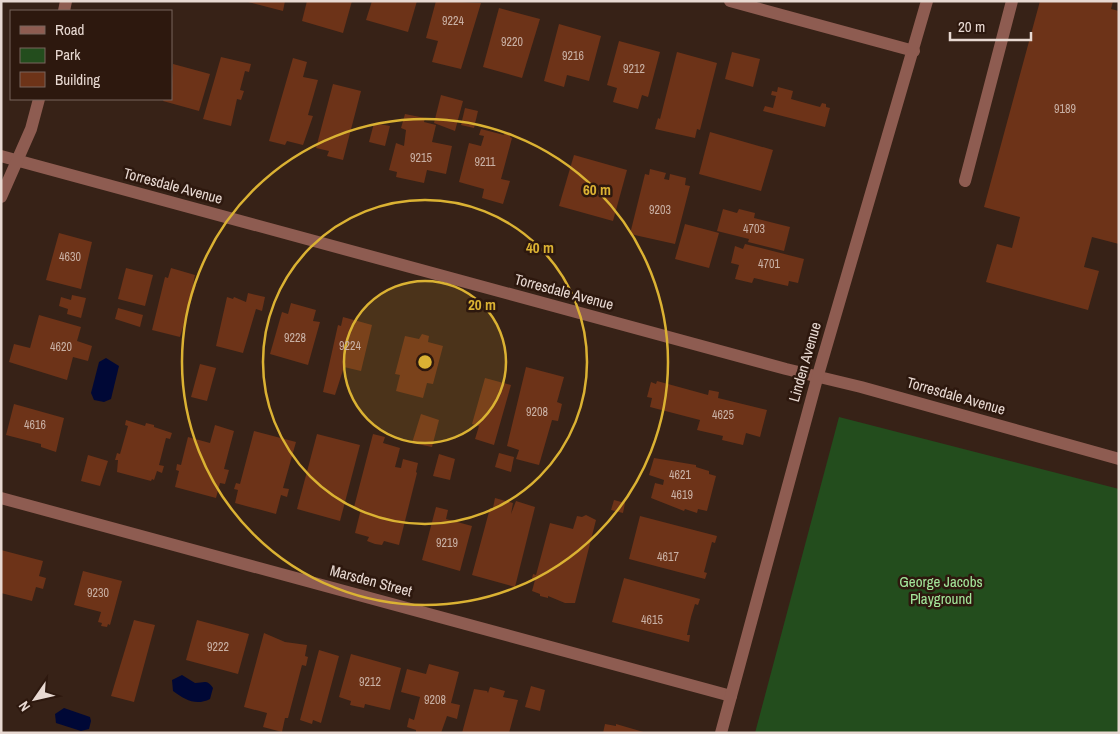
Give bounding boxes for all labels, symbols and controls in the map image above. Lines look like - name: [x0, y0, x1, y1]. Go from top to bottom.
- legend: [10, 10, 172, 100]
- scale bar: [950, 10, 1031, 42]
- house number: 9224: [442, 13, 464, 29]
- text: 20 m: [958, 16, 985, 37]
- text: Road: [55, 19, 84, 40]
- house number: 9220: [501, 34, 523, 50]
- text: Park: [55, 44, 81, 65]
- house number: 9216: [562, 48, 584, 64]
- house number: 9212: [623, 61, 645, 77]
- text: Building: [55, 69, 100, 90]
- house number: 9189: [1054, 101, 1076, 117]
- house number: 9215: [410, 150, 432, 166]
- house number: 9211: [474, 154, 496, 170]
- street label: Torresdale Avenue: [121, 162, 225, 209]
- text: 60 m: [583, 179, 611, 200]
- house number: 9203: [649, 202, 671, 218]
- house number: 4703: [743, 221, 765, 237]
- text: 40 m: [526, 237, 554, 258]
- house number: 4630: [59, 249, 81, 265]
- house number: 4701: [758, 256, 780, 272]
- street label: Torresdale Avenue: [512, 268, 616, 315]
- text: 20 m: [468, 294, 496, 315]
- street label: Linden Avenue: [783, 319, 826, 404]
- house number: 9228: [284, 330, 306, 346]
- house number: 9224: [339, 338, 361, 354]
- house number: 4620: [50, 339, 72, 355]
- centre of rings: [416, 353, 434, 371]
- street label: Torresdale Avenue: [904, 371, 1008, 420]
- house number: 9208: [526, 404, 548, 420]
- house number: 4625: [712, 407, 734, 423]
- house number: 4616: [24, 417, 46, 433]
- house number: 4621: [669, 467, 691, 483]
- house number: 4619: [671, 487, 693, 503]
- house number: 9219: [436, 535, 458, 551]
- house number: 4617: [657, 549, 679, 565]
- street label: Marsden Street: [328, 559, 415, 602]
- park label: George Jacobs Playground: [899, 571, 983, 609]
- house number: 9230: [87, 585, 109, 601]
- house number: 4615: [641, 612, 663, 628]
- house number: 9222: [207, 639, 229, 655]
- north arrow: [10, 674, 60, 724]
- house number: 9212: [359, 674, 381, 690]
- house number: 9208: [424, 692, 446, 708]
- text: N: [14, 698, 34, 715]

